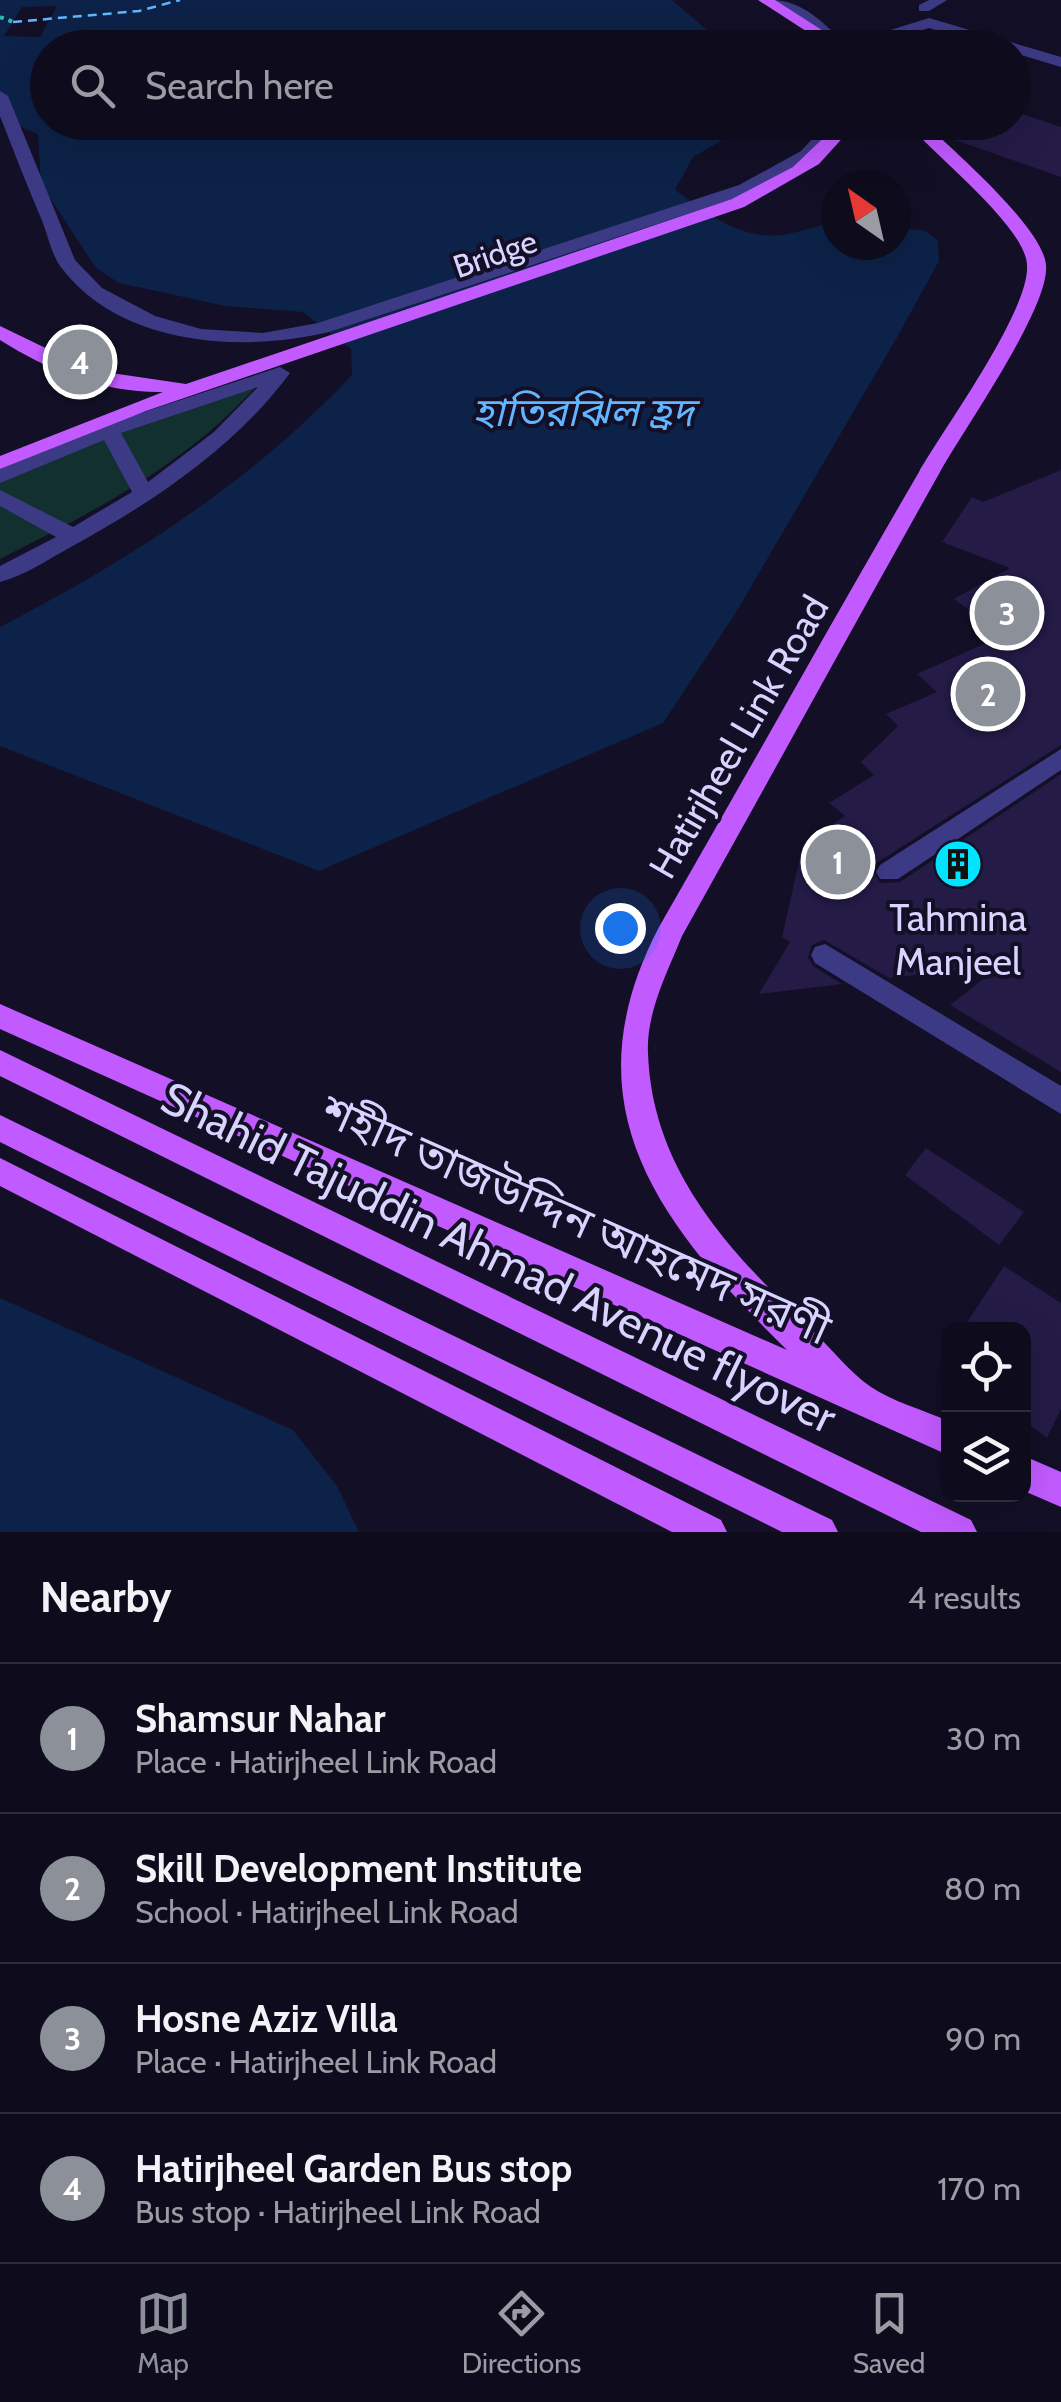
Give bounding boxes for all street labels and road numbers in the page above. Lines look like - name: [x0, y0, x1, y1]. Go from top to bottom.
- street label: Bridge: [448, 221, 542, 286]
- street label: Hatirjheel Link Road: [639, 587, 839, 886]
- street label: Shahid Tajuddin Ahmad Avenue flyover: [153, 1070, 846, 1445]
- street label: শহীদ তাজউদ্দিন আহমেদ সরণী: [312, 1082, 840, 1356]

